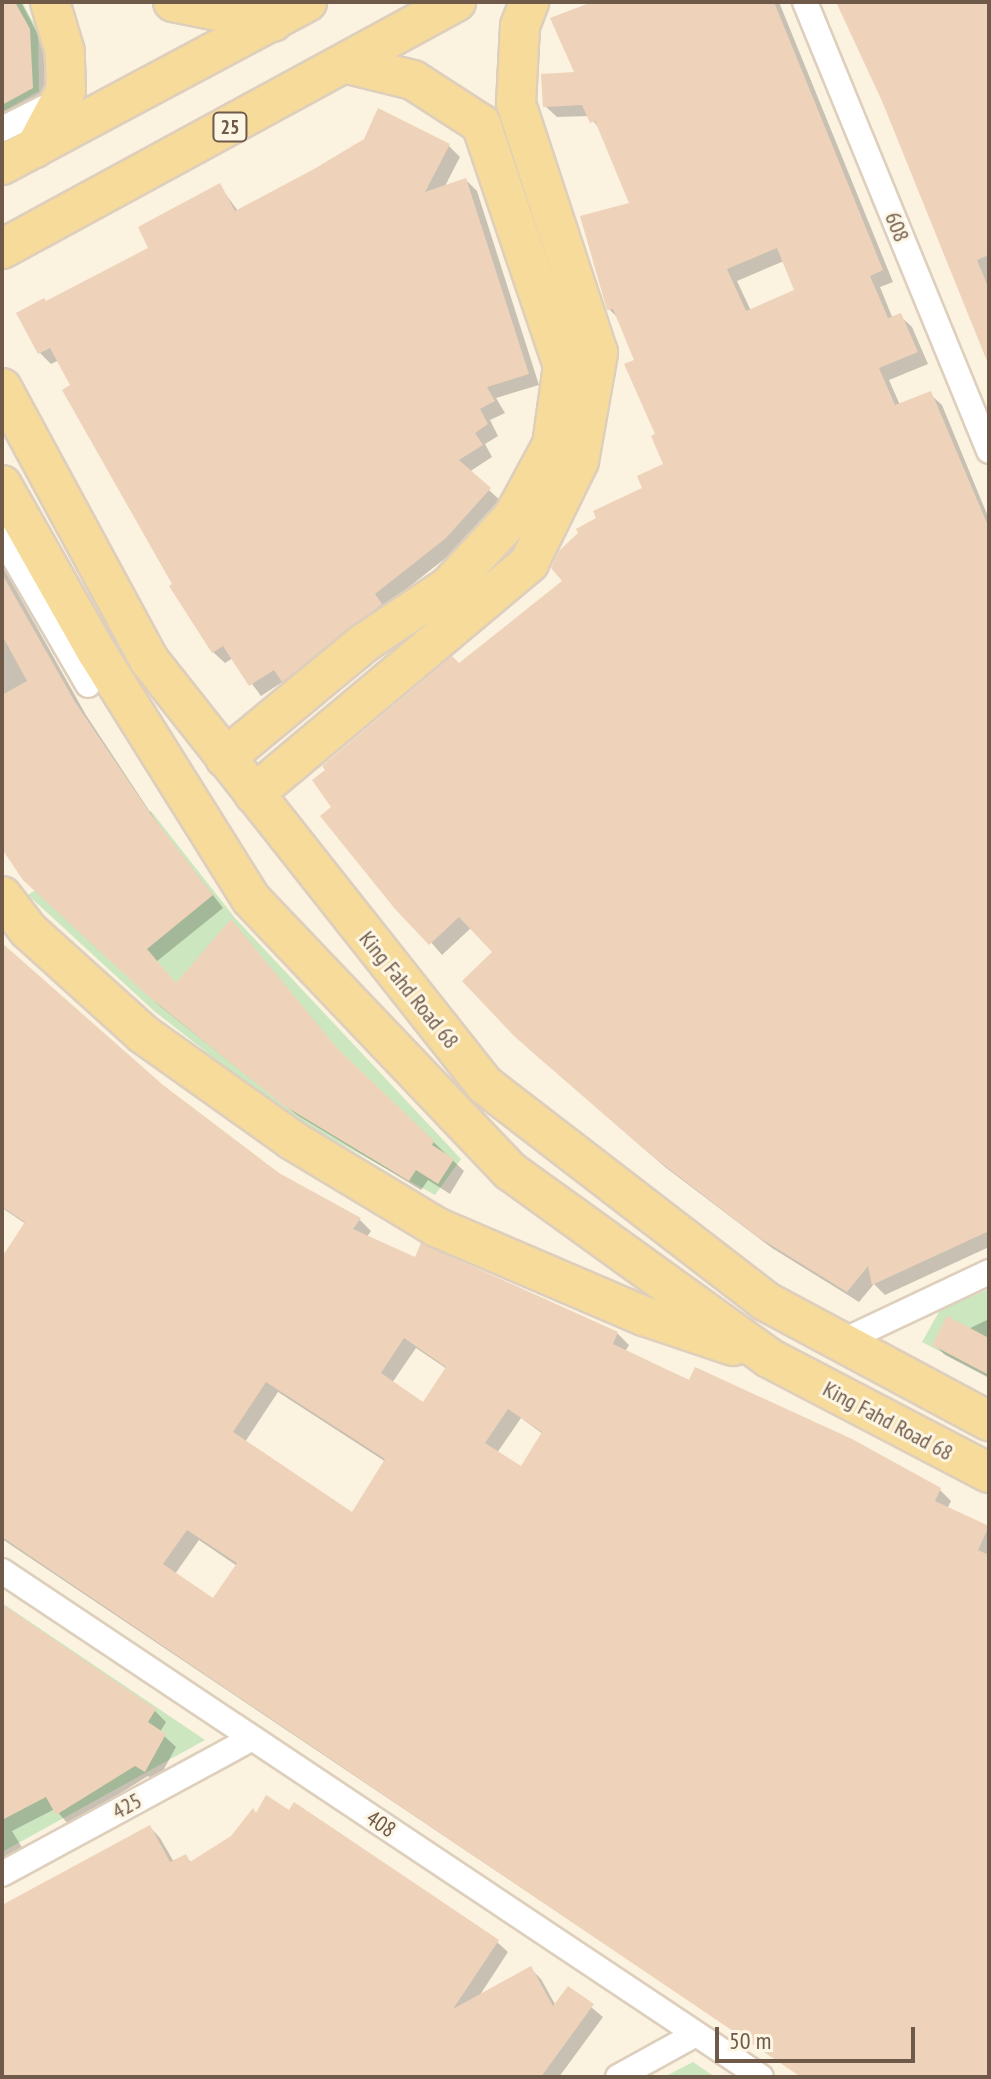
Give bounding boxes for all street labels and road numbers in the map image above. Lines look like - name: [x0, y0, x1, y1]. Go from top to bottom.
- road number: 25: [212, 111, 248, 143]
- street label: 608: [879, 208, 915, 246]
- street label: King Fahd Road 68: [354, 926, 464, 1054]
- street label: King Fahd Road 68: [819, 1376, 957, 1466]
- street label: 425: [108, 1787, 146, 1825]
- street label: 408: [361, 1805, 401, 1843]

